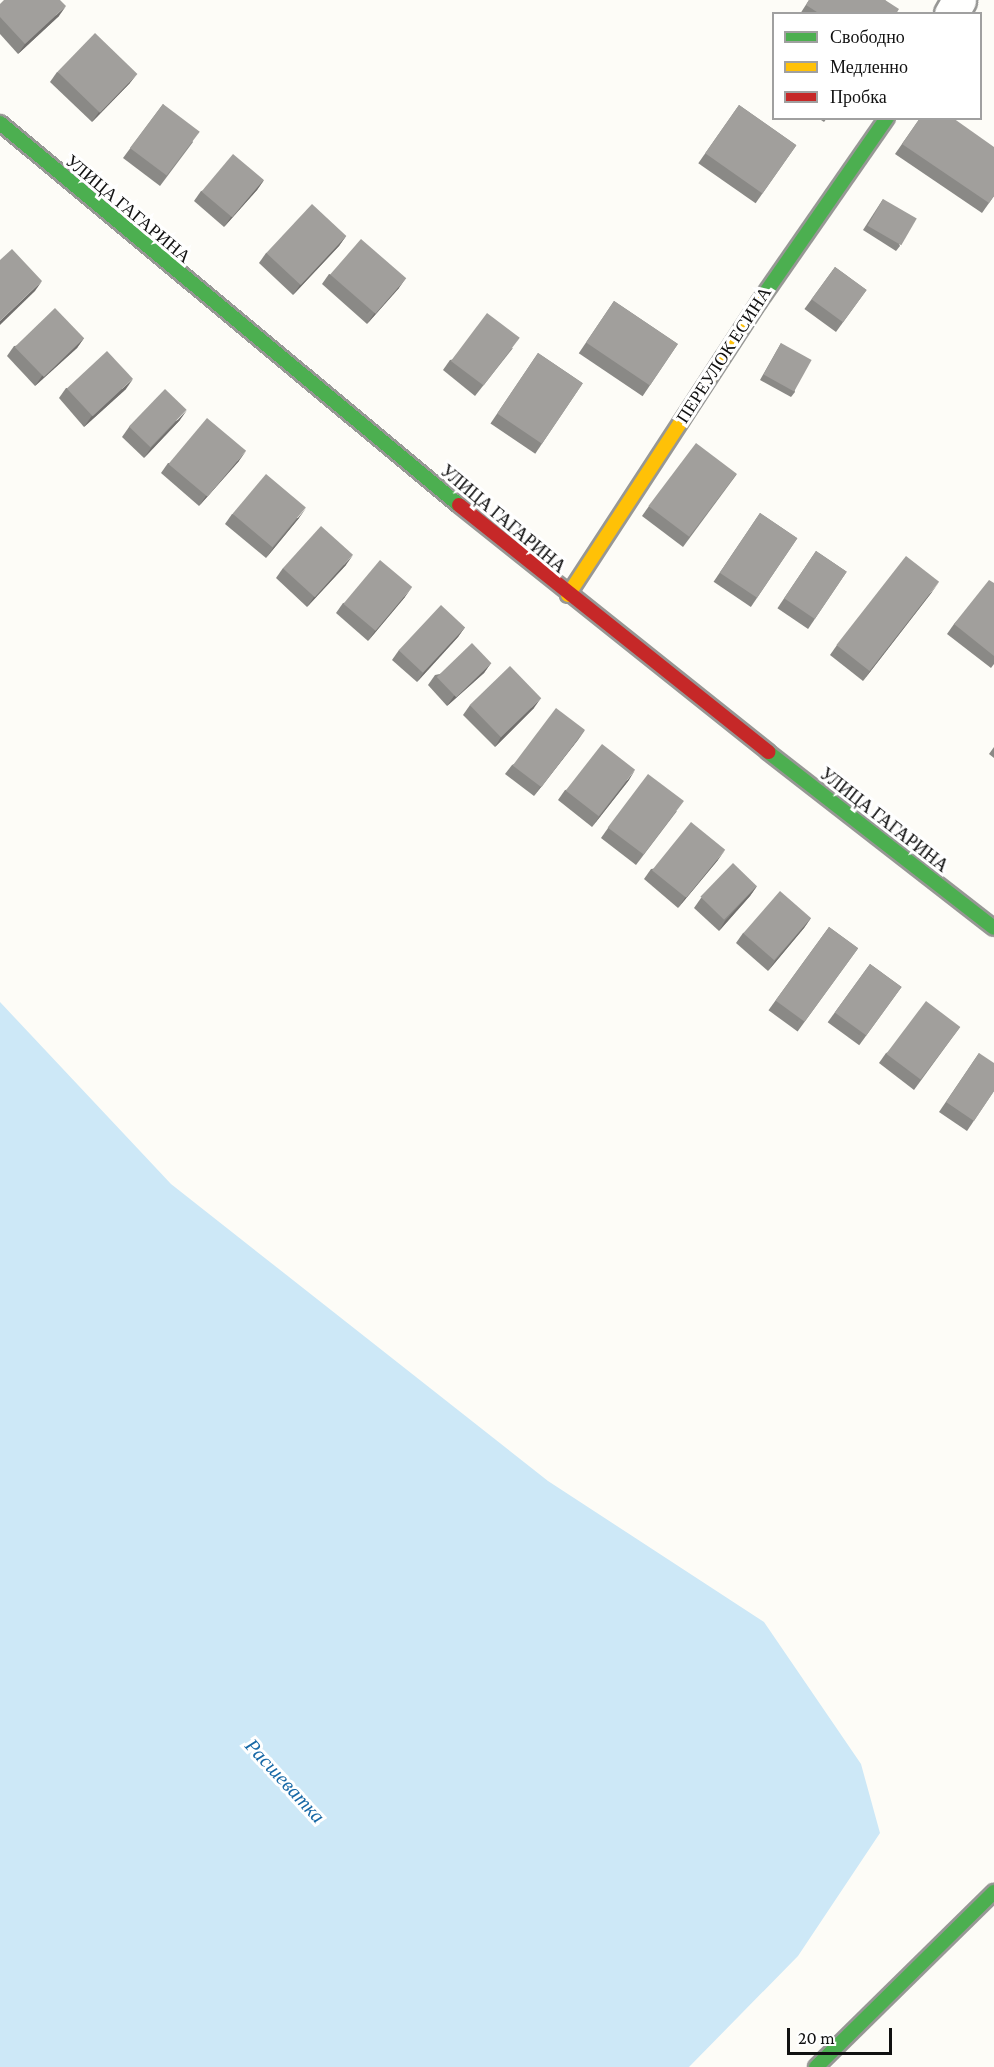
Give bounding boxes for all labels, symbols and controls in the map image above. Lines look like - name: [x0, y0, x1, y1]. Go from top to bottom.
- legend: [772, 12, 982, 120]
- text: Свободно: [830, 27, 905, 47]
- text: Медленно: [830, 57, 908, 77]
- text: Пробка: [830, 87, 887, 107]
- street label: УЛИЦА ГАГАРИНА: [61, 150, 195, 268]
- street label: ПЕРЕУЛОК ЕСИНА: [672, 283, 776, 427]
- street label: УЛИЦА ГАГАРИНА: [436, 460, 570, 578]
- street label: УЛИЦА ГАГАРИНА: [815, 763, 953, 877]
- water label: Расшеватка: [240, 1734, 330, 1828]
- scale bar: [790, 2016, 895, 2054]
- text: 20 m: [798, 2028, 835, 2048]

